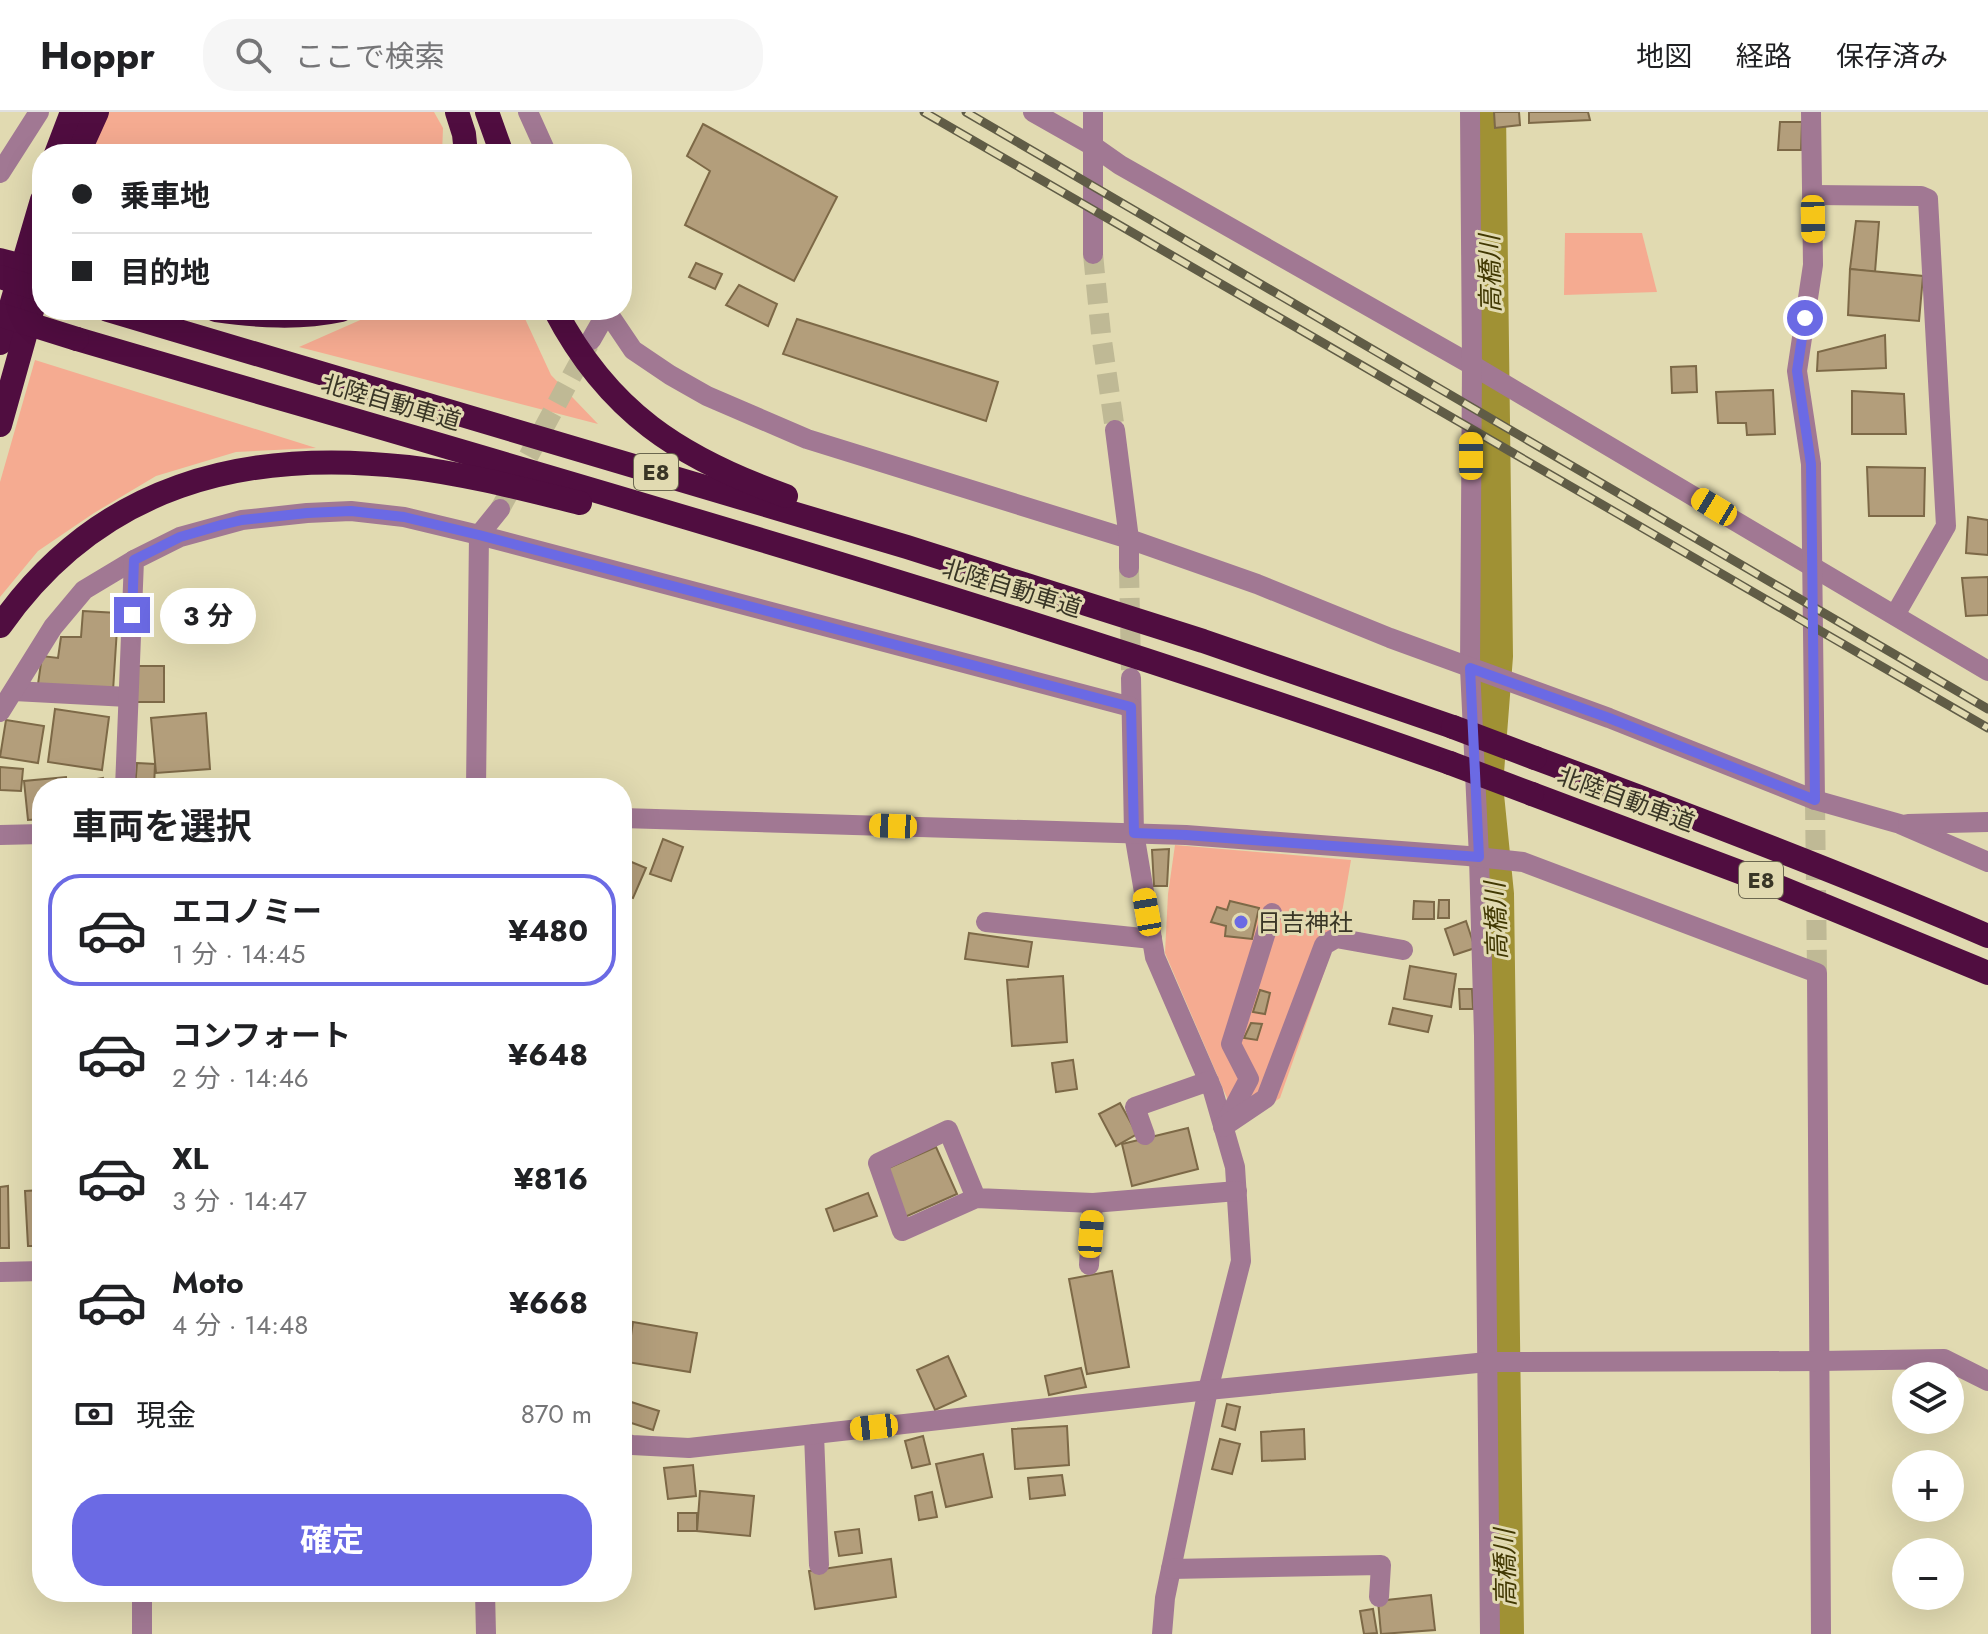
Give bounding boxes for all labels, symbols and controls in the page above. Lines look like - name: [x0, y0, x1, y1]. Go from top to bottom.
- search box: [203, 19, 763, 91]
- text: Hoppr: [40, 28, 155, 83]
- icon: search: [231, 33, 275, 77]
- text: ここで検索: [295, 35, 445, 78]
- text: 地図: [1636, 36, 1692, 77]
- text: 経路: [1736, 36, 1792, 77]
- text: 保存済み: [1836, 36, 1948, 77]
- text: 乗車地: [120, 174, 210, 217]
- car: [1801, 195, 1825, 243]
- water label: 高橋川: [1470, 232, 1510, 313]
- text: 目的地: [120, 251, 210, 294]
- route start: [1787, 300, 1823, 336]
- street label: 北陸自動車道: [317, 365, 465, 439]
- car: [1459, 432, 1483, 480]
- road number: E8: [634, 454, 678, 490]
- car: [1687, 484, 1741, 530]
- street label: 北陸自動車道: [938, 550, 1086, 626]
- callout: 3 分: [160, 587, 256, 643]
- route end: [114, 597, 150, 633]
- text: 3 分: [183, 597, 233, 635]
- street label: 北陸自動車道: [1552, 758, 1700, 840]
- text: 車両を選択: [72, 800, 252, 852]
- car: [869, 813, 917, 839]
- road number: E8: [1739, 862, 1783, 898]
- water label: 高橋川: [1476, 878, 1516, 961]
- car: [1131, 886, 1163, 938]
- text: エコノミー: [172, 890, 322, 933]
- icon: car: [76, 894, 148, 966]
- place label: 日吉神社: [1257, 905, 1353, 940]
- text: ¥480: [508, 909, 588, 952]
- marker: 日吉神社: [1232, 913, 1250, 931]
- text: 1 分 · 14:45: [172, 935, 305, 973]
- text: コンフォート: [172, 1014, 351, 1057]
- icon: car: [76, 1018, 148, 1090]
- text: ¥648: [508, 1033, 588, 1076]
- text: 2 分 · 14:46: [172, 1059, 309, 1097]
- text: XL: [172, 1137, 208, 1180]
- icon: car: [76, 1142, 148, 1214]
- text: ¥816: [514, 1157, 588, 1200]
- text: 3 分 · 14:47: [172, 1182, 307, 1220]
- car: [1077, 1209, 1105, 1259]
- text: Moto: [172, 1261, 244, 1304]
- icon: car: [76, 1266, 148, 1338]
- text: ¥668: [509, 1281, 588, 1324]
- text: 4 分 · 14:48: [172, 1306, 308, 1344]
- map controls: [1892, 1362, 1964, 1610]
- button: layers: [1892, 1362, 1964, 1434]
- icon: cash: [72, 1392, 116, 1436]
- text: 現金: [136, 1394, 196, 1437]
- text: 870 m: [521, 1395, 592, 1433]
- car: [849, 1413, 899, 1441]
- button: +: [1892, 1450, 1964, 1522]
- button: 確定: [72, 1494, 592, 1586]
- water label: 高橋川: [1485, 1526, 1525, 1607]
- button: −: [1892, 1538, 1964, 1610]

